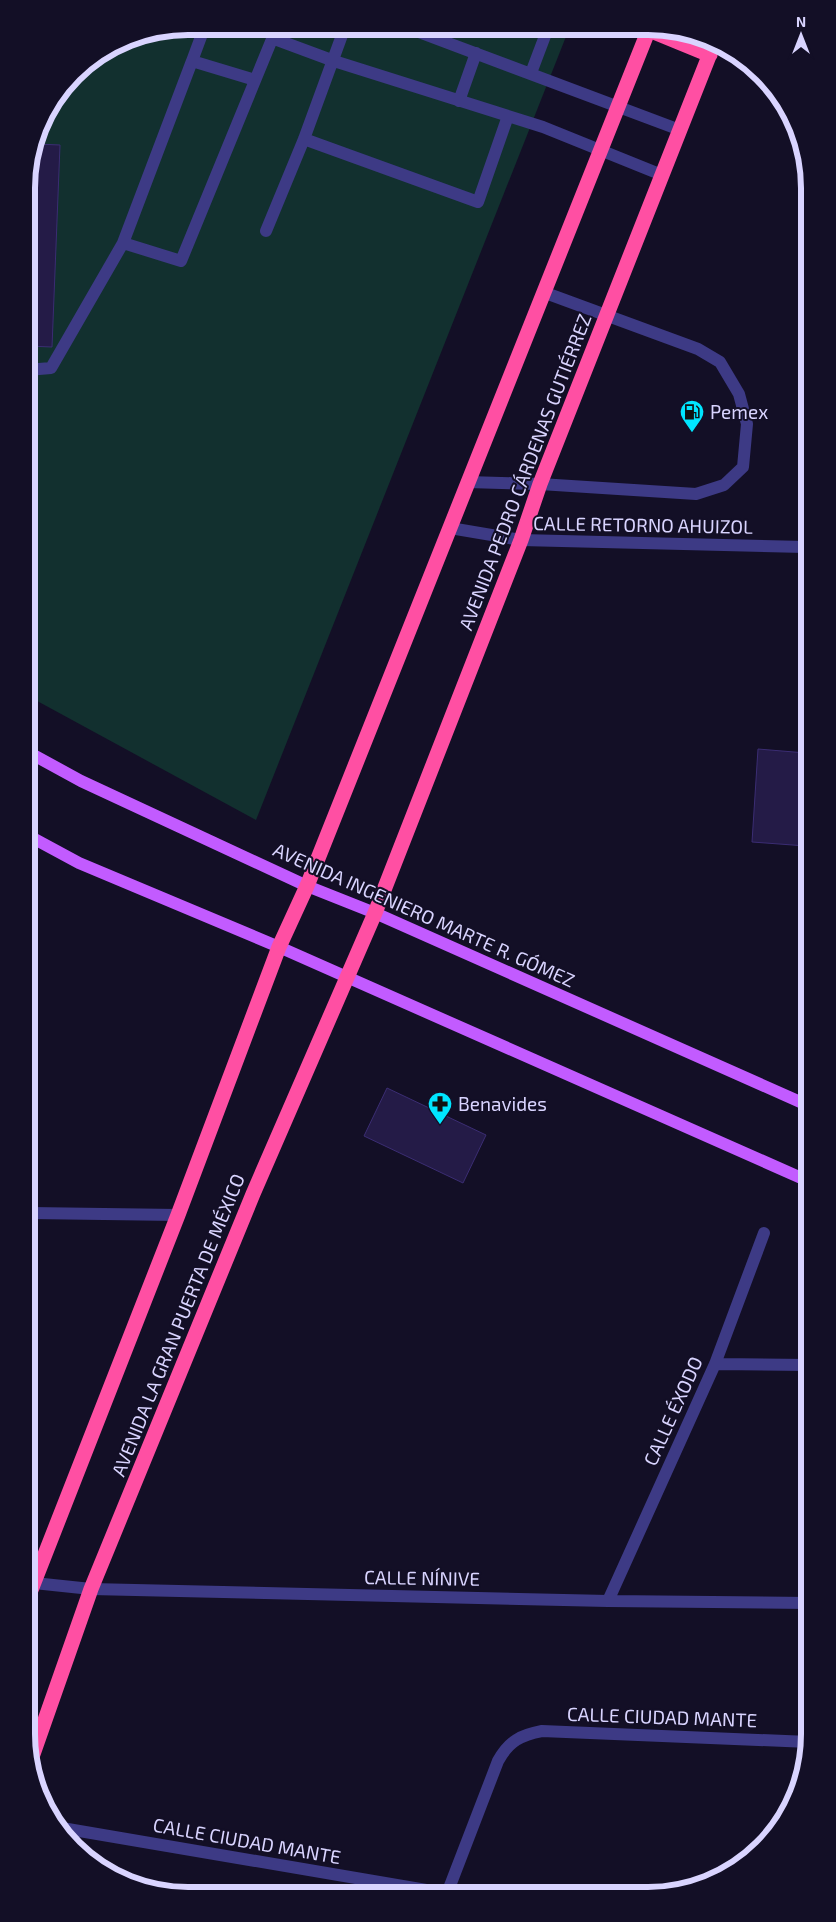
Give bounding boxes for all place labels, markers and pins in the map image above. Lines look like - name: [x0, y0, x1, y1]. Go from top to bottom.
- fuel station icon: Pemex: [679, 399, 705, 433]
- place label: Pemex: [710, 400, 768, 423]
- pharmacy icon: Benavides: [427, 1091, 453, 1125]
- place label: Benavides: [458, 1092, 547, 1115]

